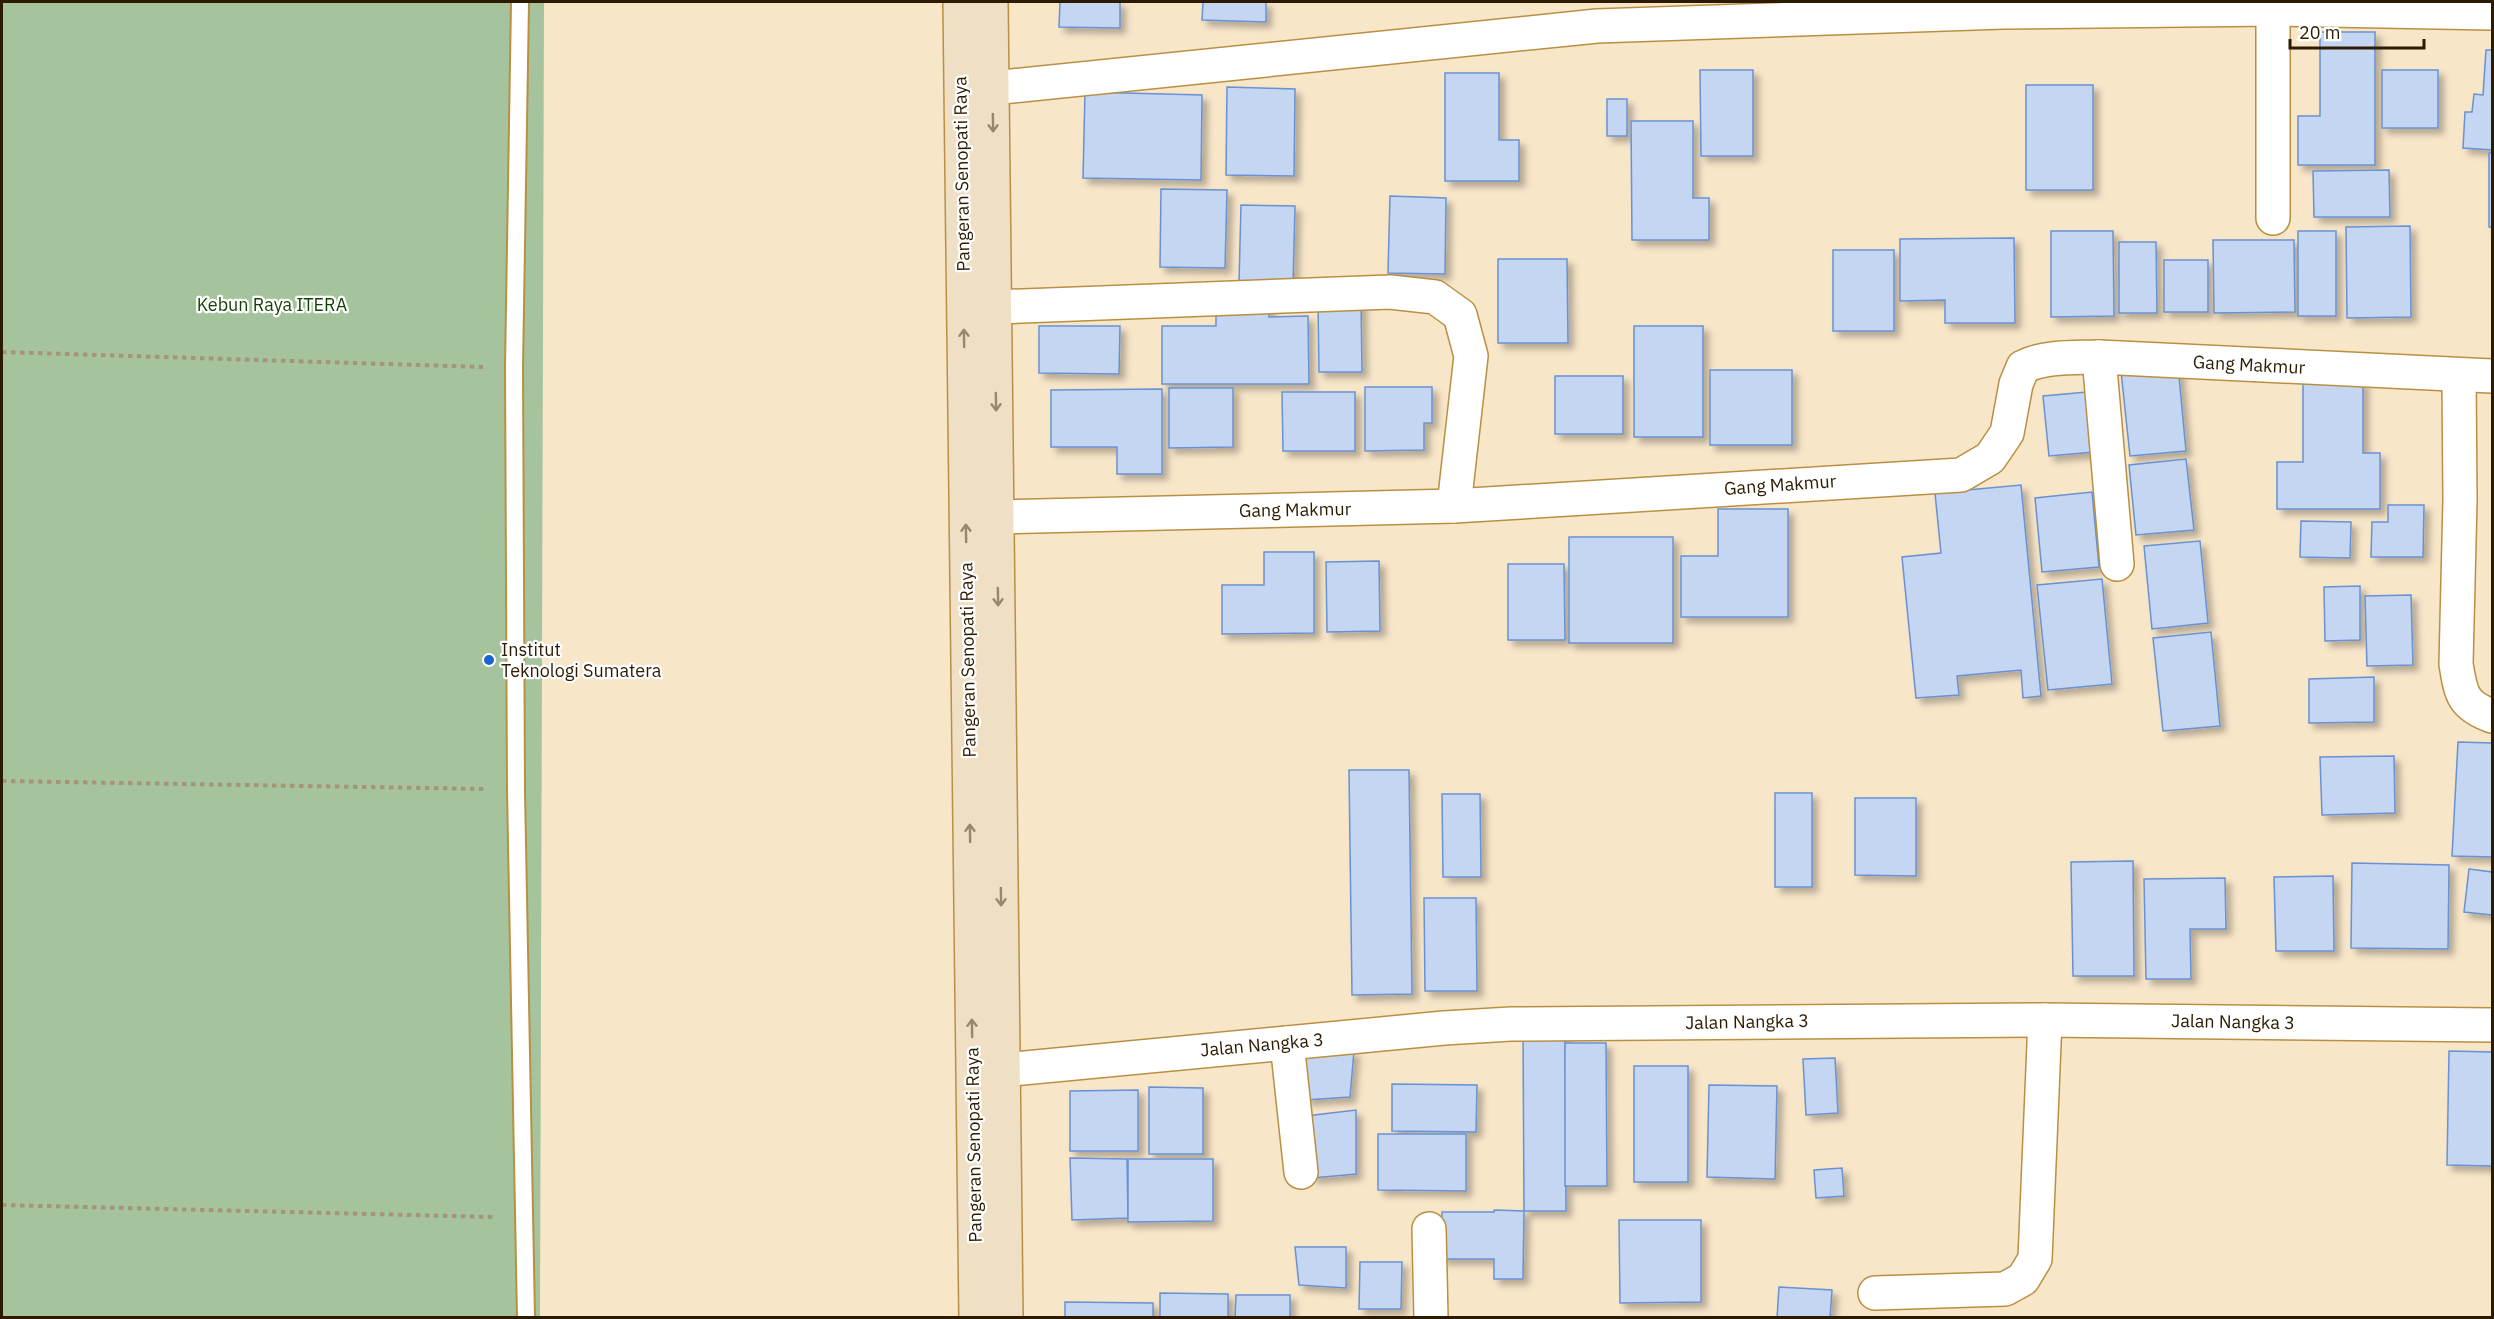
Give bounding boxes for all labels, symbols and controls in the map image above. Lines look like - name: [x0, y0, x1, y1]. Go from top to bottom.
- scale bar: [2290, 12, 2424, 50]
- text: 20 m: [2299, 21, 2341, 44]
- street label: Pangeran Senopati Raya: [948, 76, 975, 272]
- one-way arrow: [987, 112, 999, 132]
- park label: Kebun Raya ITERA: [197, 293, 348, 316]
- one-way arrow: [958, 329, 970, 349]
- street label: Gang Makmur: [2192, 350, 2306, 379]
- one-way arrow: [990, 391, 1001, 411]
- street label: Gang Makmur: [1723, 469, 1837, 500]
- street label: Gang Makmur: [1239, 497, 1352, 522]
- one-way arrow: [960, 524, 972, 544]
- street label: Pangeran Senopati Raya: [954, 562, 981, 758]
- one-way arrow: [992, 586, 1004, 606]
- place label: Institut Teknologi Sumatera: [501, 638, 662, 682]
- marker: Institut Teknologi Sumatera: [482, 653, 496, 667]
- one-way arrow: [964, 824, 976, 844]
- one-way arrow: [995, 886, 1007, 906]
- street label: Jalan Nangka 3: [1685, 1009, 1809, 1034]
- street label: Jalan Nangka 3: [2171, 1009, 2295, 1034]
- one-way arrow: [966, 1019, 978, 1039]
- street label: Jalan Nangka 3: [1199, 1028, 1325, 1061]
- street label: Pangeran Senopati Raya: [960, 1047, 987, 1243]

